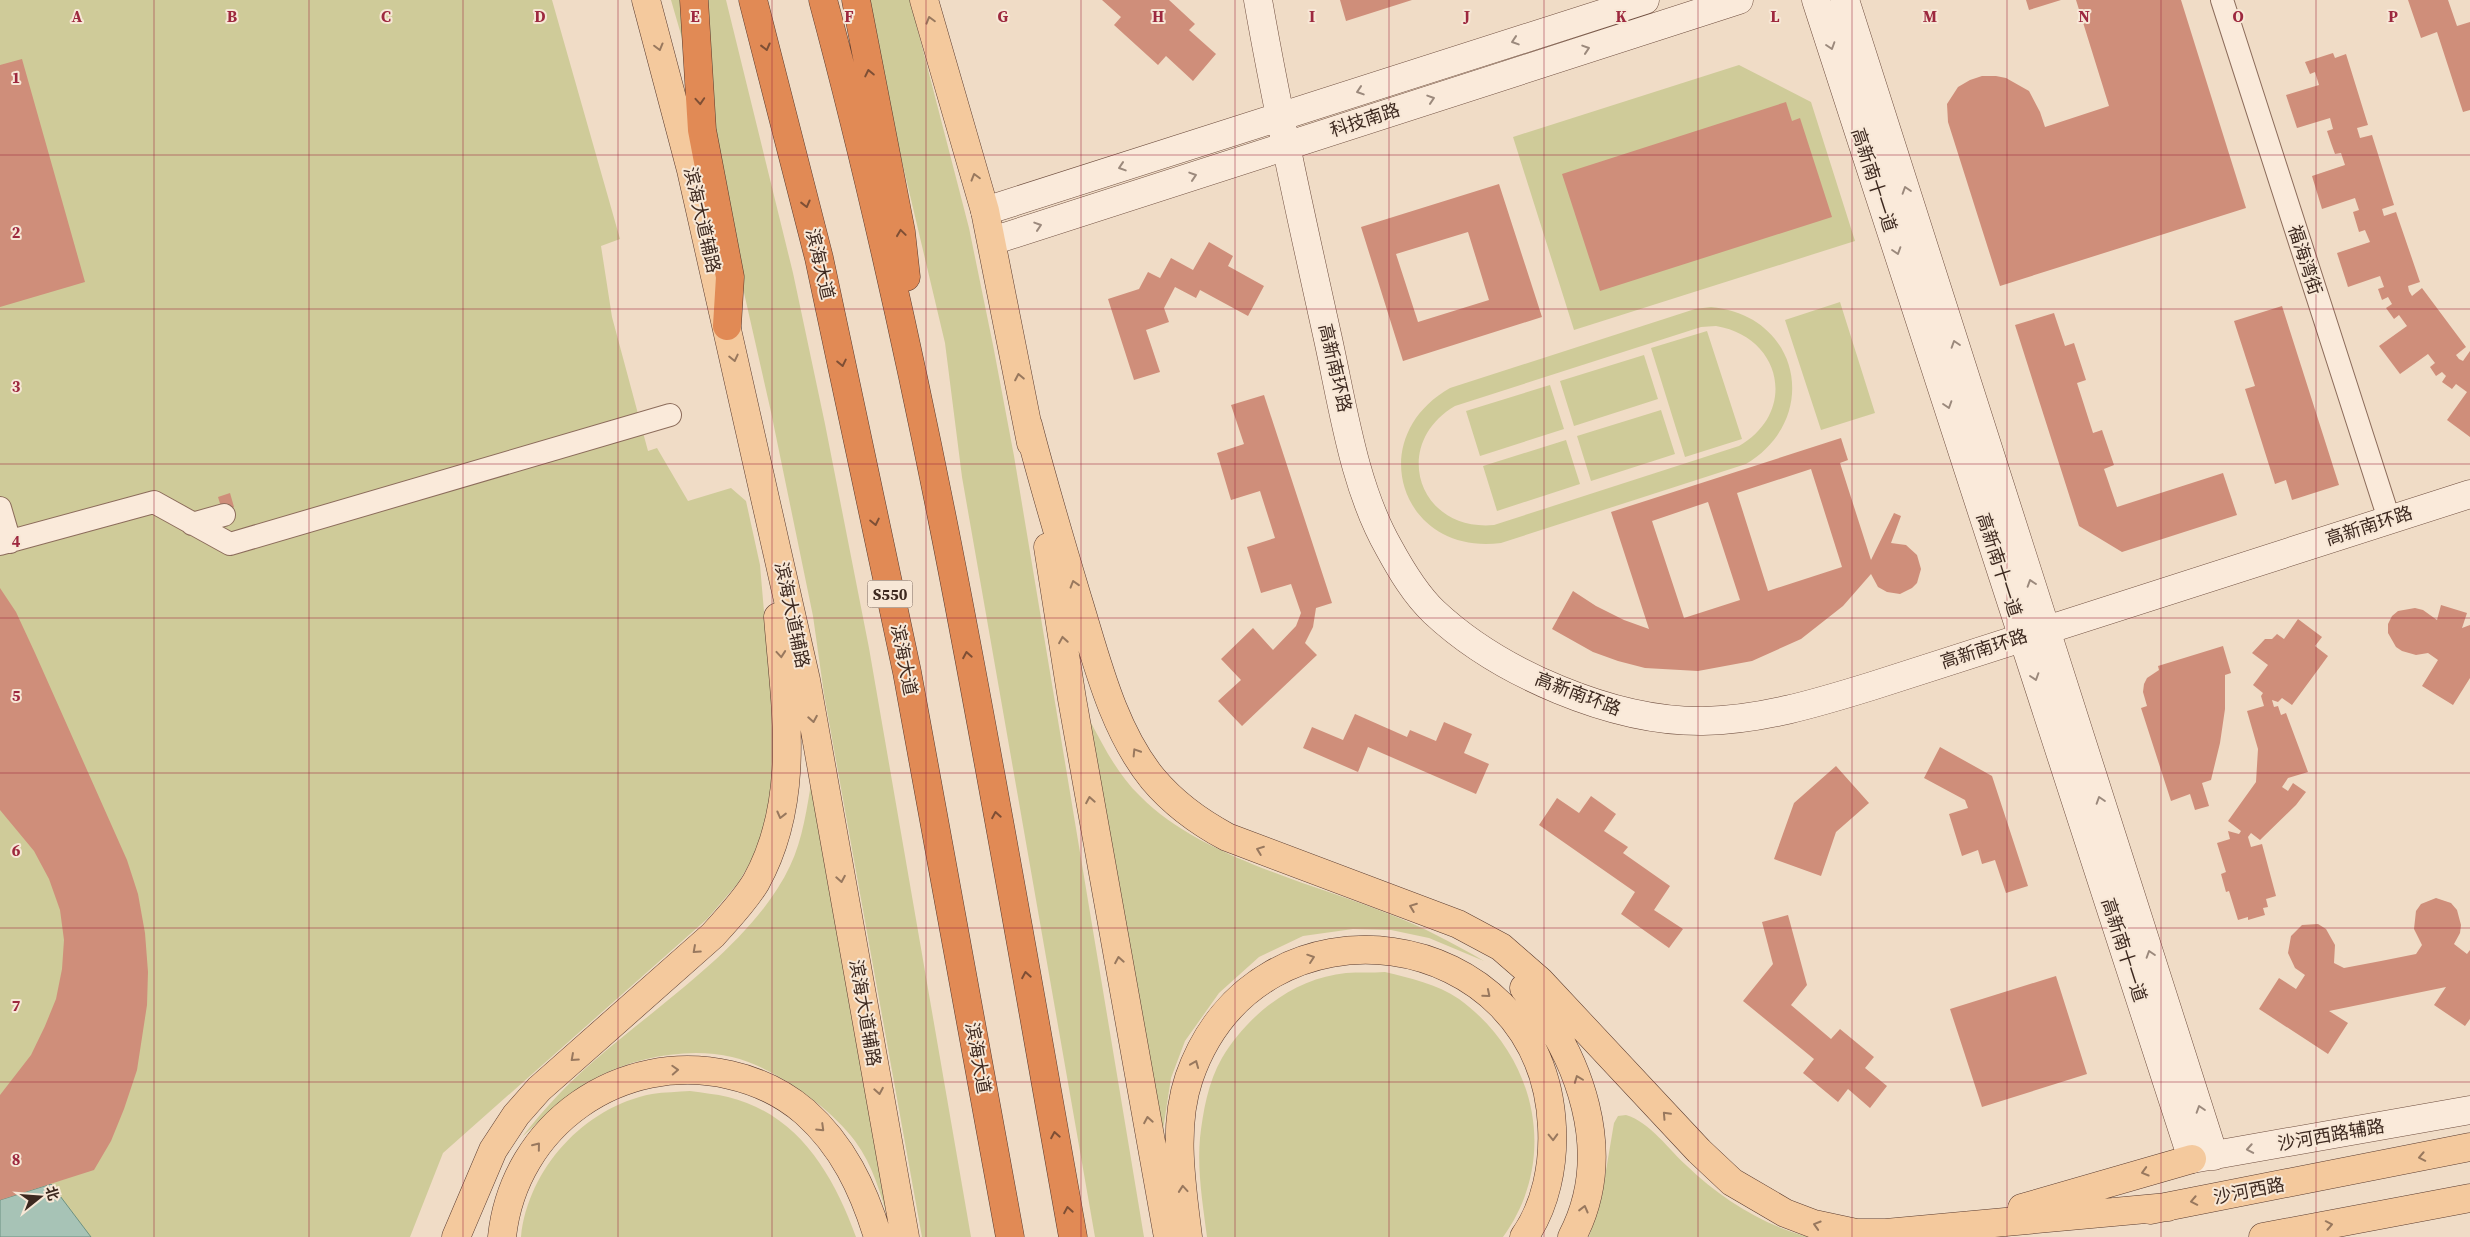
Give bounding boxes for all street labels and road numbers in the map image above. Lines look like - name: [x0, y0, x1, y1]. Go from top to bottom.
- street label: 科技南路: [1327, 97, 1403, 143]
- street label: 高新南十一道: [1846, 125, 1903, 235]
- street label: 滨海大道辅路: [678, 164, 727, 275]
- street label: 福海湾街: [2282, 222, 2328, 298]
- street label: 滨海大道: [800, 226, 841, 302]
- street label: 高新南环路: [1313, 321, 1358, 415]
- street label: 高新南环路: [2322, 500, 2416, 551]
- street label: 高新南十一道: [1971, 510, 2028, 620]
- street label: 滨海大道辅路: [769, 559, 816, 670]
- road number: S550: [868, 580, 912, 608]
- street label: 滨海大道: [885, 622, 924, 698]
- street label: 高新南环路: [1937, 623, 2031, 674]
- street label: 高新南环路: [1532, 666, 1625, 721]
- street label: 高新南十一道: [2096, 895, 2153, 1005]
- street label: 滨海大道辅路: [844, 958, 887, 1068]
- street label: 滨海大道: [960, 1020, 997, 1096]
- street label: 沙河西路辅路: [2276, 1113, 2386, 1156]
- street label: 沙河西路: [2211, 1171, 2287, 1210]

